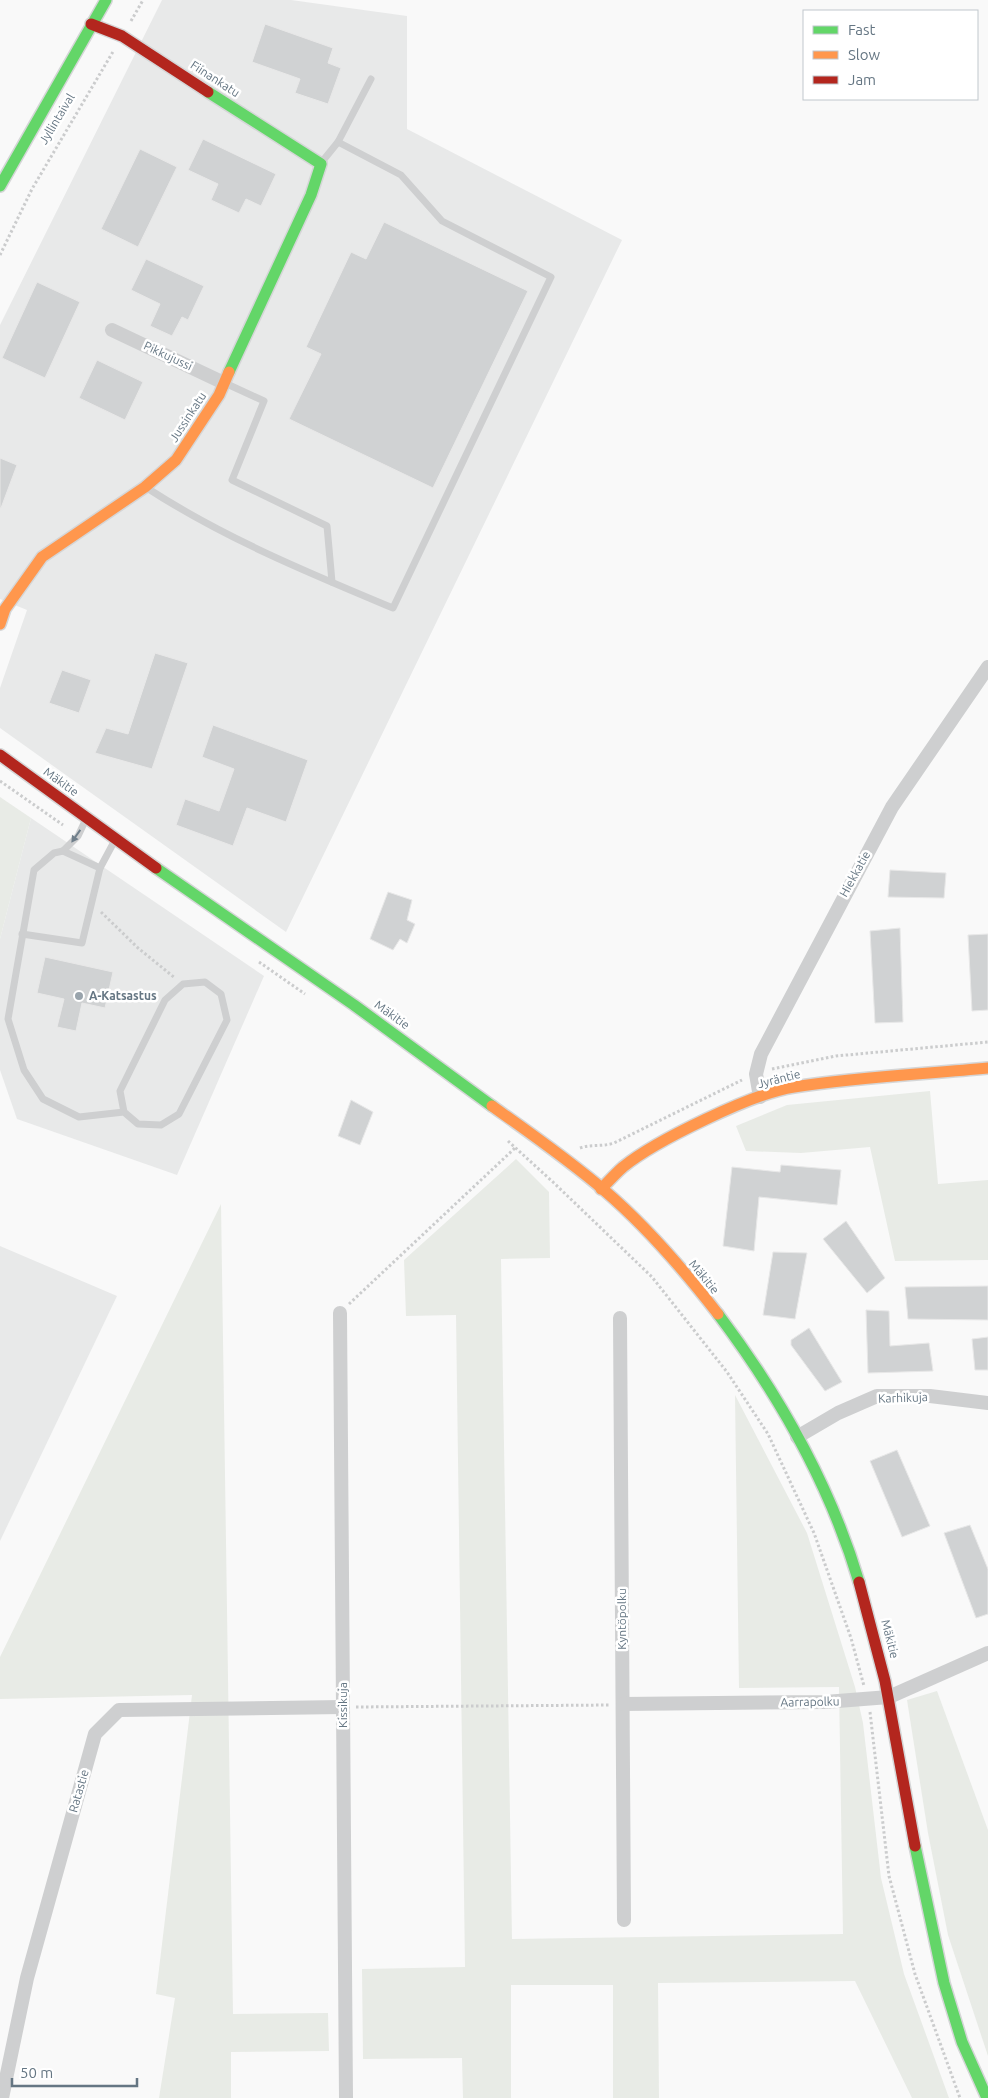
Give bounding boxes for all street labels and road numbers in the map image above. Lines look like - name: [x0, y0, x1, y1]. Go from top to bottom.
- street label: Fiinankatu: [188, 58, 242, 99]
- street label: Jyllintaival: [36, 91, 77, 146]
- street label: Pikkujussi: [142, 339, 195, 372]
- street label: Jussinkatu: [167, 389, 208, 444]
- street label: Mäkitie: [41, 765, 81, 799]
- street label: Hiekkatie: [837, 849, 872, 899]
- street label: Mäkitie: [372, 998, 412, 1032]
- street label: Jyräntie: [756, 1067, 802, 1090]
- street label: Mäkitie: [687, 1257, 722, 1296]
- street label: Karhikuja: [878, 1390, 928, 1405]
- street label: Kyntöpolku: [615, 1588, 628, 1650]
- street label: Mäkitie: [879, 1618, 902, 1660]
- street label: Kissikuja: [336, 1682, 349, 1728]
- street label: Aarrapolku: [780, 1694, 840, 1709]
- street label: Ratastie: [66, 1768, 91, 1814]

